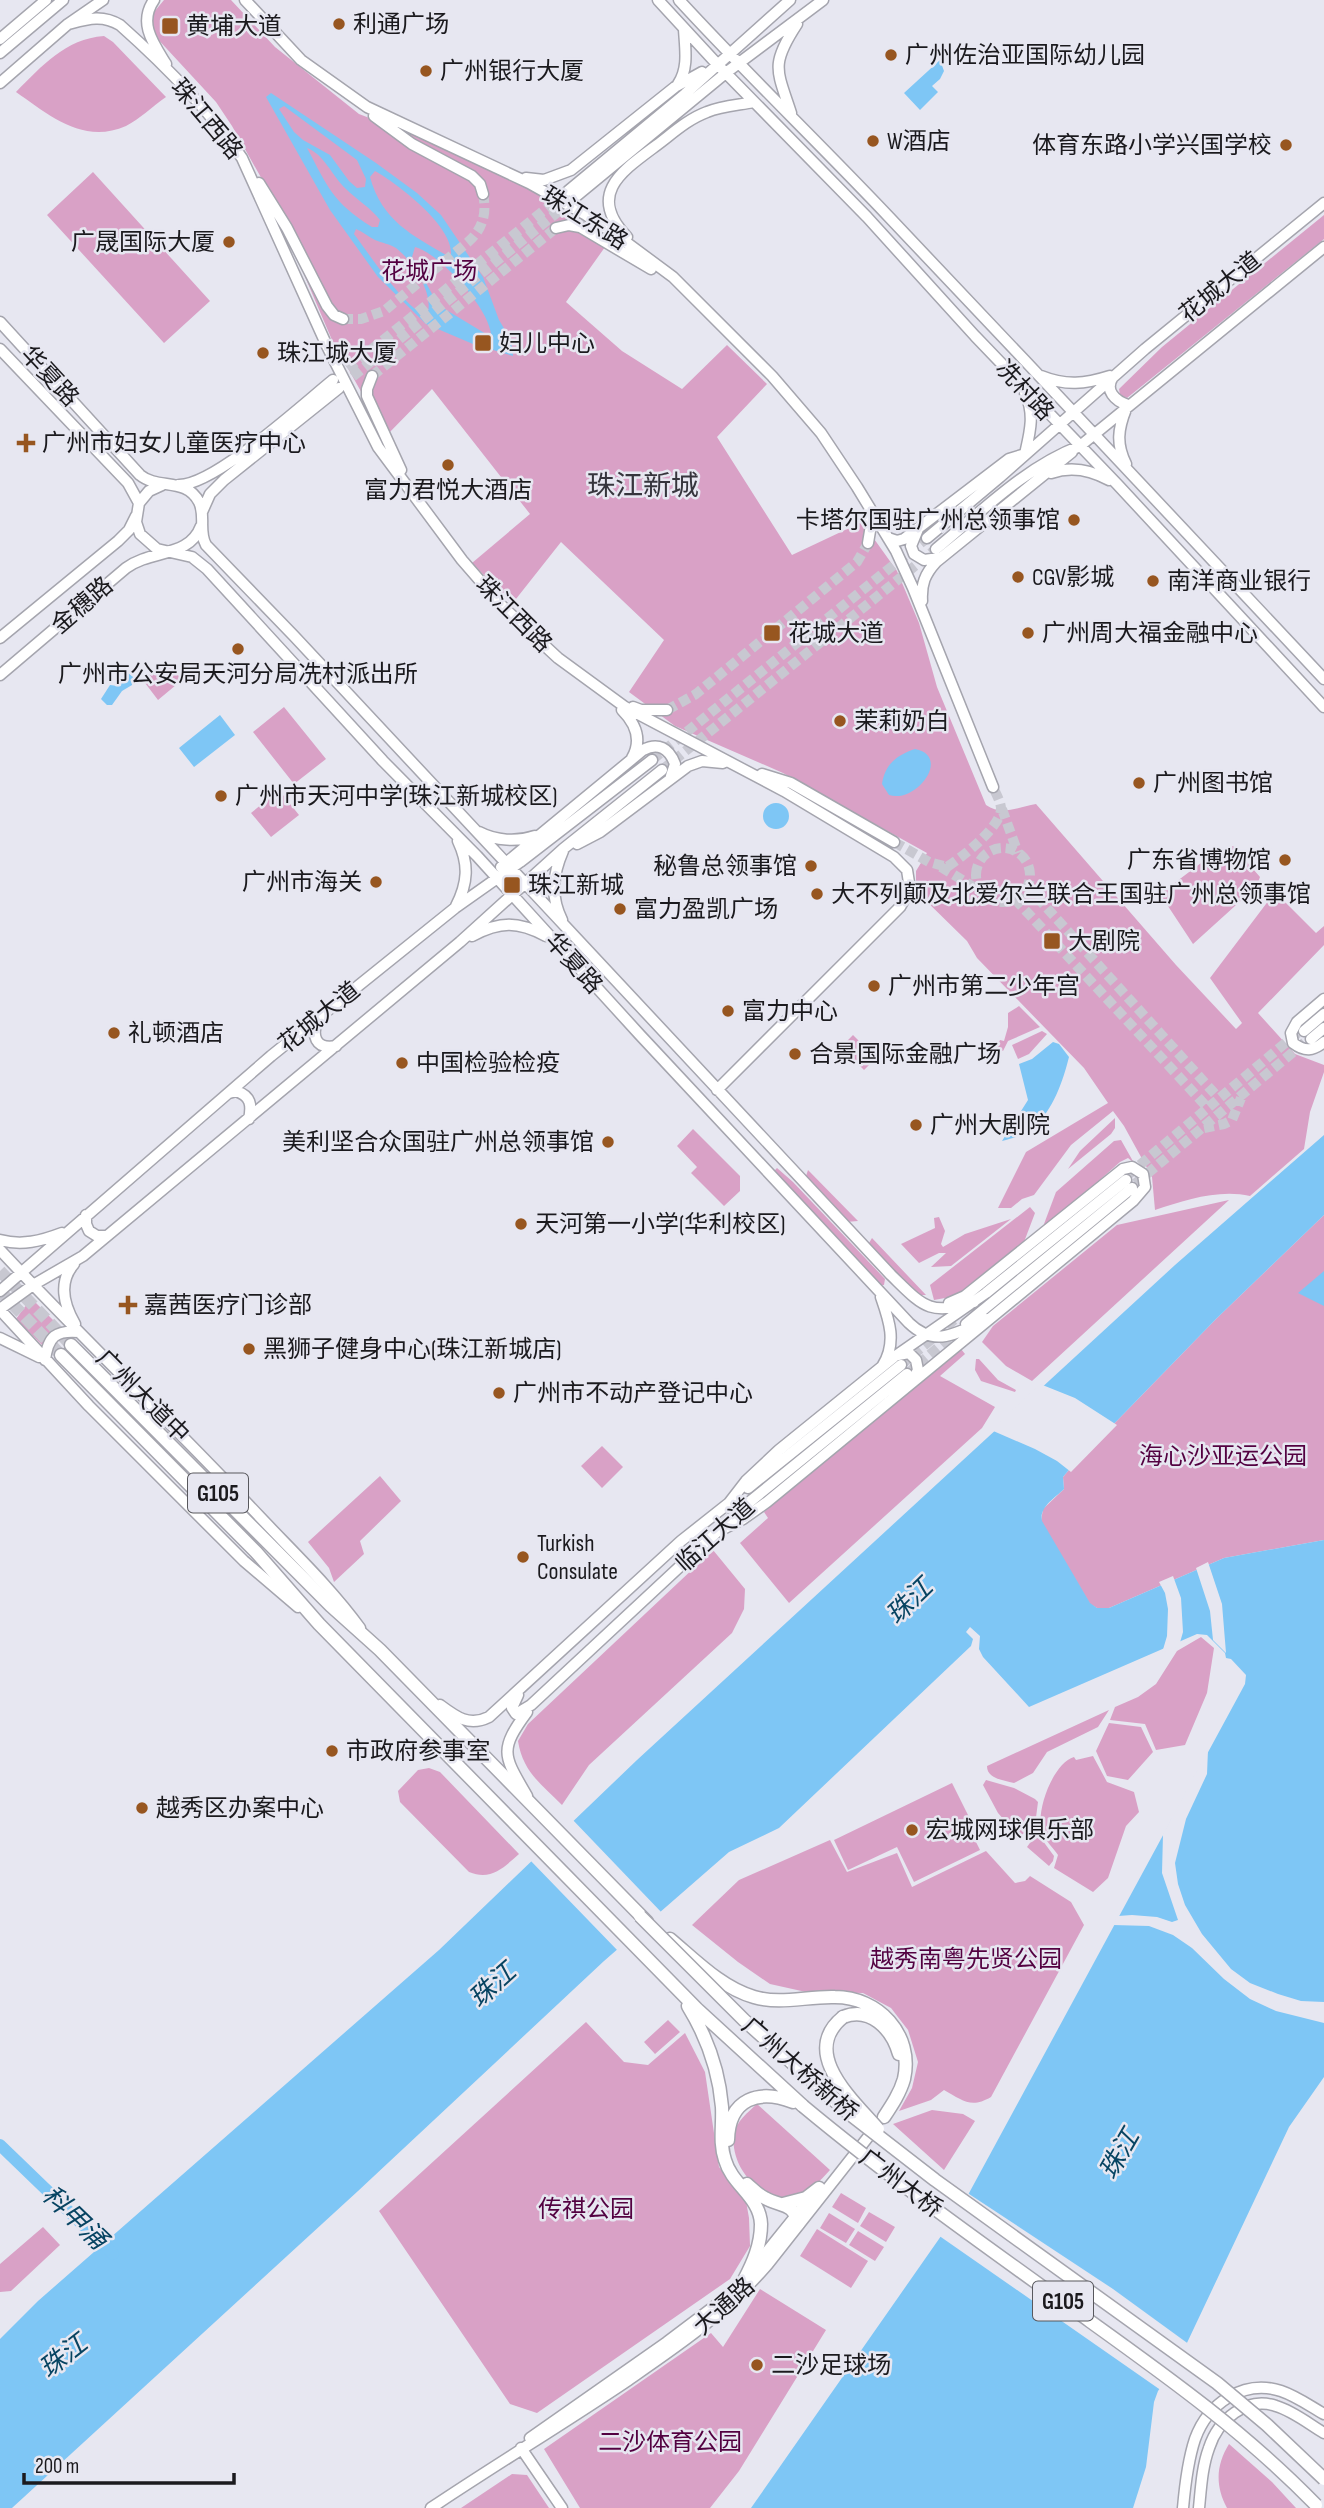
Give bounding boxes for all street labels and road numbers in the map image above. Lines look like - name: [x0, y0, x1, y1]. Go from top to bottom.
- street label: 珠江西路: [165, 73, 249, 165]
- street label: 珠江东路: [536, 181, 633, 256]
- street label: 花城大道: [1174, 246, 1267, 329]
- street label: 华夏路: [14, 340, 85, 413]
- street label: 冼村路: [989, 354, 1060, 427]
- street label: 珠江西路: [469, 570, 558, 659]
- street label: 金穗路: [46, 571, 119, 640]
- street label: 华夏路: [539, 927, 608, 1000]
- street label: 花城大道: [273, 976, 366, 1059]
- street label: 广州大道中: [90, 1344, 195, 1449]
- road number: G105: [188, 1474, 248, 1512]
- street label: 临江大道: [670, 1492, 761, 1578]
- street label: 广州大桥新桥: [736, 2011, 864, 2128]
- street label: 广州大桥: [854, 2143, 948, 2224]
- street label: 大通路: [688, 2272, 761, 2341]
- road number: G105: [1033, 2282, 1093, 2320]

